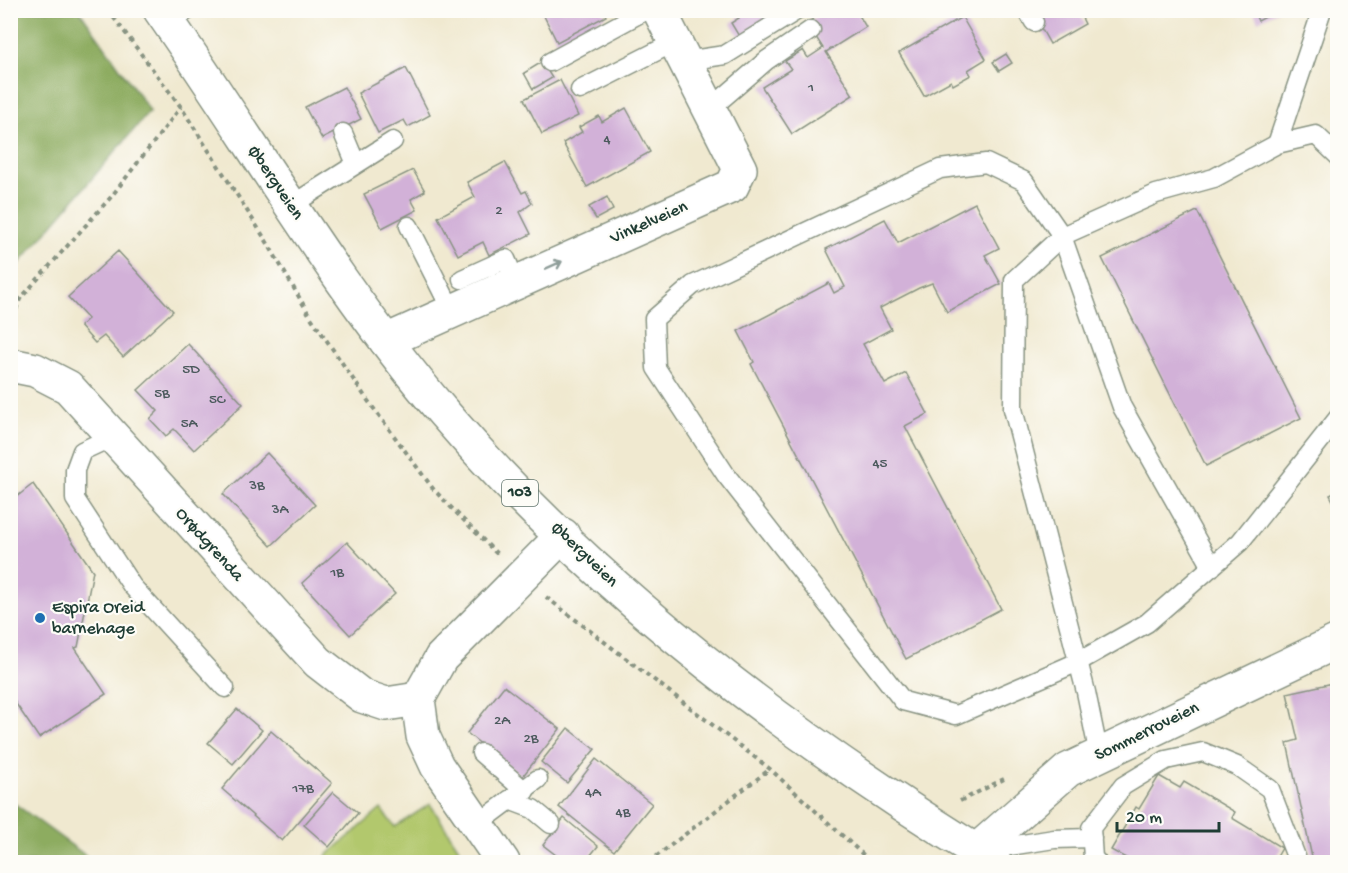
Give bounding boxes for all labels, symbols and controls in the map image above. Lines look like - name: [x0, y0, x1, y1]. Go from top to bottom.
- house number: 1: [807, 79, 814, 97]
- house number: 4: [603, 131, 611, 149]
- street label: Øbergveien: [242, 142, 308, 225]
- street label: Vinkelveien: [606, 196, 691, 250]
- house number: 2: [495, 202, 503, 220]
- one-way arrow: [545, 259, 563, 270]
- house number: 5D: [182, 361, 200, 379]
- house number: 5B: [154, 385, 170, 403]
- house number: 5C: [209, 391, 226, 409]
- house number: 5A: [181, 415, 199, 433]
- house number: 45: [873, 455, 888, 473]
- house number: 3B: [248, 477, 265, 495]
- road number: 103: [502, 480, 538, 506]
- house number: 3A: [271, 501, 289, 519]
- street label: Orødgrenda: [170, 504, 248, 587]
- street label: Øbergveien: [546, 518, 622, 592]
- house number: 1B: [329, 564, 344, 582]
- place label: Espira Oreid barnehage: [52, 598, 146, 640]
- marker: Espira Oreid barnehage: [33, 611, 47, 625]
- street label: Sommerroveien: [1091, 697, 1203, 766]
- house number: 2A: [494, 712, 511, 730]
- house number: 2B: [523, 730, 539, 748]
- house number: 17B: [291, 780, 314, 798]
- house number: 4A: [585, 784, 602, 802]
- scale bar: [1117, 795, 1219, 833]
- house number: 4B: [616, 804, 631, 822]
- text: 20 m: [1126, 808, 1162, 829]

